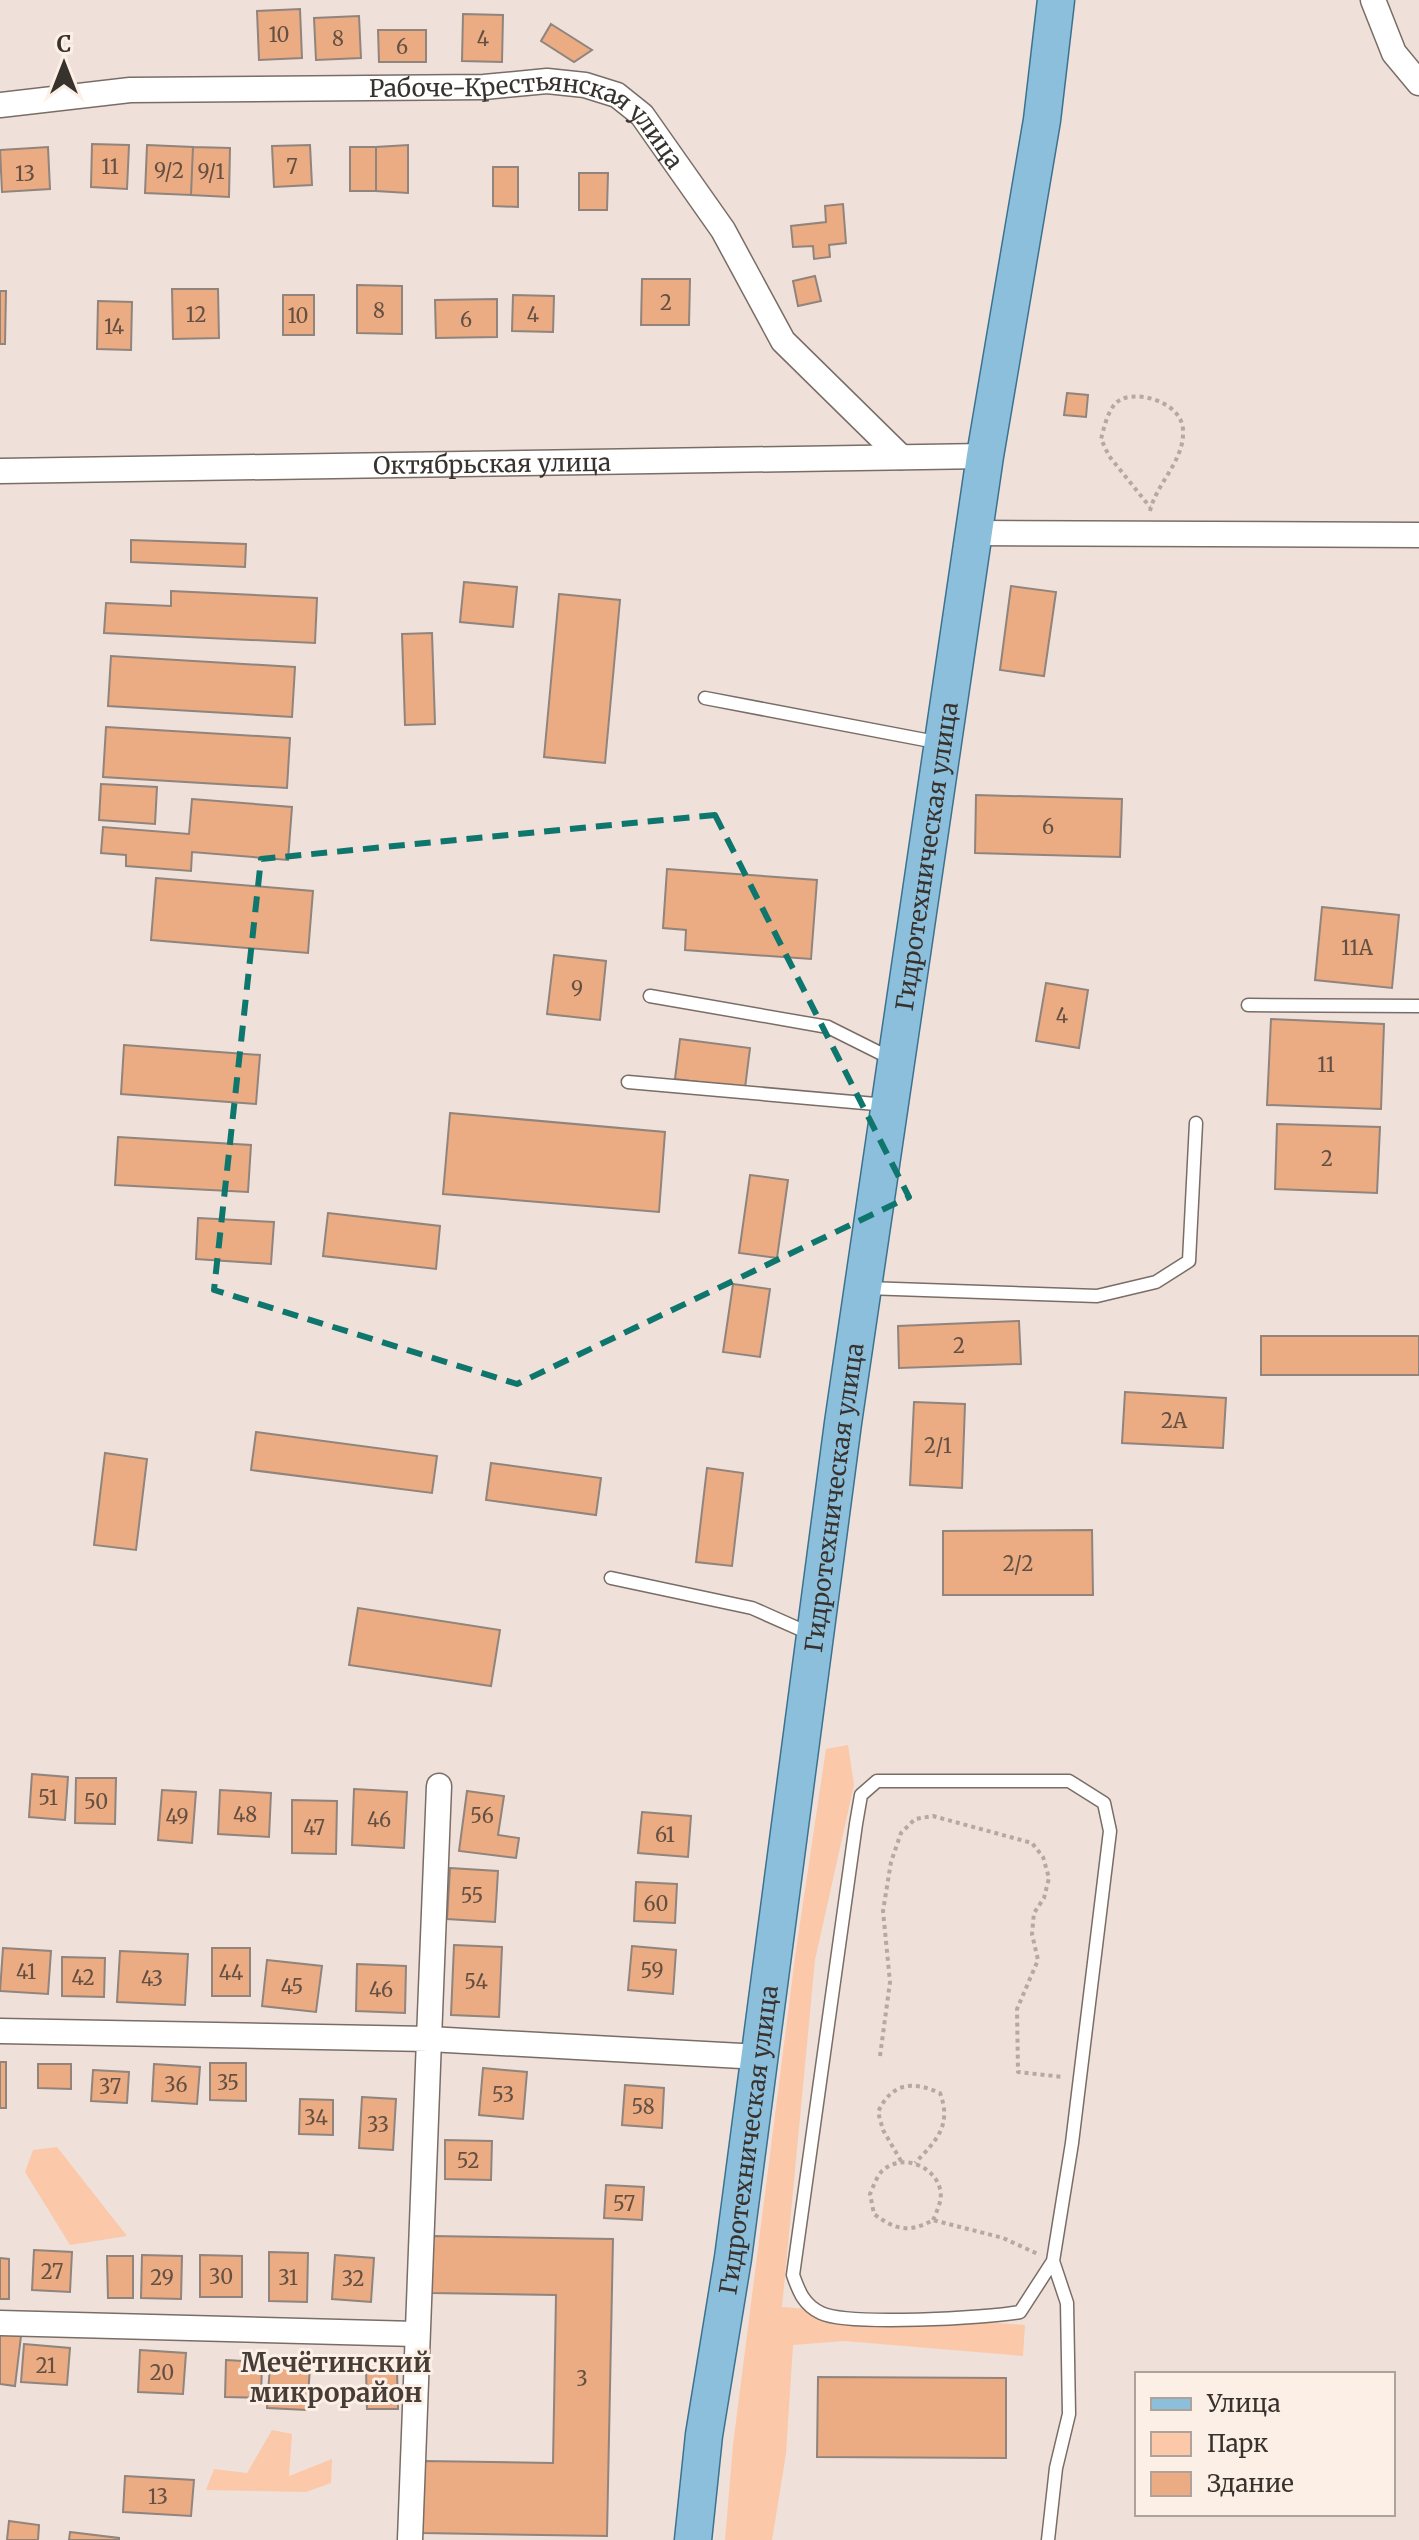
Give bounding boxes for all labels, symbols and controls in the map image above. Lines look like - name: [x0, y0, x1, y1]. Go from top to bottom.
- house number: 10: [268, 22, 290, 47]
- north arrow: [24, 24, 104, 104]
- house number: 8: [332, 26, 344, 51]
- house number: 4: [477, 26, 489, 51]
- text: С: [57, 30, 71, 58]
- house number: 6: [396, 34, 408, 59]
- street label: Рабоче-Крестьянская улица: [369, 65, 691, 175]
- house number: 11: [101, 154, 119, 179]
- house number: 7: [286, 154, 298, 179]
- house number: 9/2: [154, 158, 184, 183]
- house number: 9/1: [198, 159, 225, 184]
- house number: 13: [15, 161, 35, 186]
- house number: 2: [660, 290, 672, 315]
- house number: 8: [373, 298, 385, 323]
- house number: 12: [186, 302, 206, 327]
- house number: 4: [527, 302, 539, 327]
- house number: 10: [287, 303, 309, 328]
- house number: 6: [460, 307, 472, 332]
- house number: 14: [104, 314, 124, 339]
- street label: Октябрьская улица: [373, 446, 611, 481]
- street label: Гидротехническая улица: [888, 700, 964, 1013]
- house number: 6: [1042, 814, 1054, 839]
- house number: 11А: [1341, 935, 1374, 960]
- house number: 9: [571, 976, 583, 1001]
- house number: 4: [1056, 1003, 1068, 1028]
- house number: 11: [1317, 1052, 1335, 1077]
- house number: 2: [1321, 1146, 1333, 1171]
- house number: 2: [953, 1333, 965, 1358]
- street label: Гидротехническая улица: [797, 1341, 870, 1654]
- house number: 2А: [1161, 1408, 1188, 1433]
- house number: 2/1: [924, 1433, 952, 1458]
- house number: 2/2: [1003, 1551, 1033, 1576]
- house number: 51: [38, 1785, 58, 1810]
- house number: 50: [84, 1789, 108, 1814]
- house number: 48: [233, 1802, 257, 1827]
- house number: 56: [470, 1803, 494, 1828]
- house number: 49: [165, 1804, 189, 1829]
- house number: 46: [367, 1807, 391, 1832]
- house number: 47: [303, 1815, 325, 1840]
- house number: 61: [655, 1822, 675, 1847]
- house number: 55: [461, 1883, 483, 1908]
- house number: 60: [644, 1891, 668, 1916]
- house number: 59: [640, 1958, 664, 1983]
- house number: 41: [16, 1959, 36, 1984]
- house number: 44: [219, 1960, 243, 1985]
- house number: 42: [71, 1965, 95, 1990]
- house number: 43: [141, 1966, 163, 1991]
- house number: 54: [464, 1969, 488, 1994]
- house number: 45: [281, 1974, 303, 1999]
- house number: 46: [369, 1977, 393, 2002]
- street label: Гидротехническая улица: [712, 1983, 784, 2297]
- house number: 35: [217, 2070, 239, 2095]
- house number: 36: [164, 2072, 188, 2097]
- house number: 37: [99, 2074, 121, 2099]
- house number: 53: [492, 2082, 514, 2107]
- house number: 58: [631, 2094, 655, 2119]
- house number: 34: [304, 2105, 328, 2130]
- house number: 33: [367, 2112, 389, 2137]
- house number: 52: [457, 2148, 479, 2173]
- house number: 57: [613, 2191, 635, 2216]
- house number: 27: [41, 2259, 63, 2284]
- house number: 30: [209, 2264, 233, 2289]
- house number: 29: [150, 2265, 174, 2290]
- house number: 31: [278, 2265, 298, 2290]
- house number: 32: [342, 2266, 364, 2291]
- district label: Мечётинский микрорайон: [241, 2346, 431, 2409]
- house number: 21: [36, 2353, 56, 2378]
- house number: 20: [150, 2360, 174, 2385]
- house number: 3: [576, 2366, 588, 2391]
- legend: [1135, 2372, 1395, 2516]
- text: Улица: [1206, 2388, 1281, 2419]
- text: Парк: [1207, 2428, 1268, 2459]
- text: Здание: [1207, 2468, 1294, 2499]
- house number: 13: [148, 2484, 168, 2509]

